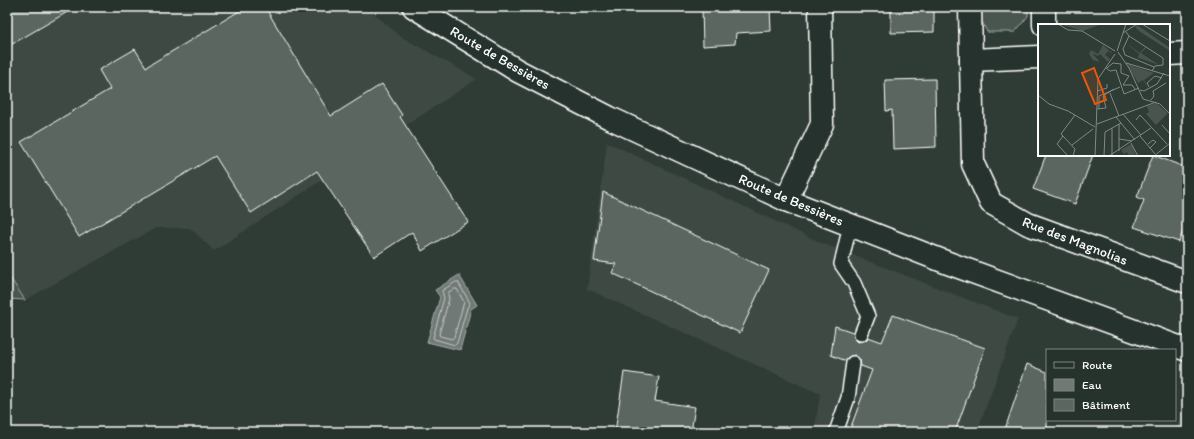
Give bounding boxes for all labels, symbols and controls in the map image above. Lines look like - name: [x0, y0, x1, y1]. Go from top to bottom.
- street label: Route de Bessières: [447, 23, 553, 93]
- inset map: [1038, 24, 1170, 156]
- street label: Route de Bessières: [736, 170, 846, 230]
- street label: Rue des Magnolias: [1020, 213, 1130, 269]
- legend: [1046, 349, 1176, 421]
- text: Route: [1082, 358, 1112, 372]
- text: Eau: [1082, 378, 1102, 392]
- text: Bâtiment: [1082, 398, 1131, 412]

